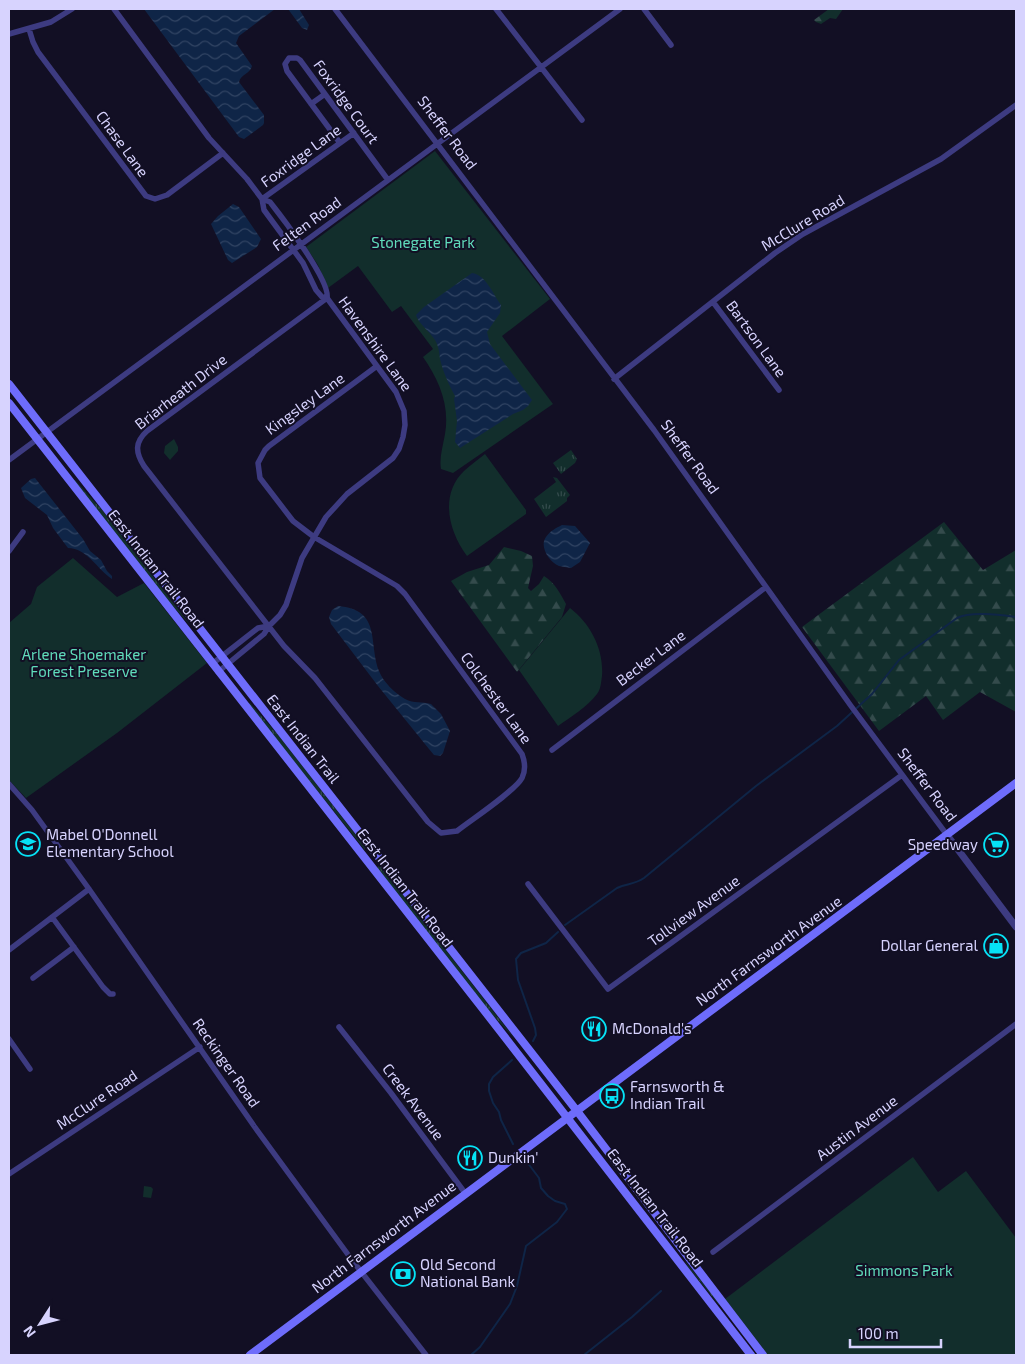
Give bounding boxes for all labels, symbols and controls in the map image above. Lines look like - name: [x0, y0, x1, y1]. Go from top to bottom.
- street label: Foxridge Court: [310, 56, 384, 147]
- street label: Sheffer Road: [414, 92, 481, 173]
- street label: Chase Lane: [93, 107, 153, 180]
- street label: Foxridge Lane: [257, 120, 344, 190]
- street label: McClure Road: [758, 190, 847, 254]
- street label: Felten Road: [269, 192, 344, 254]
- park label: Stonegate Park: [371, 233, 475, 251]
- street label: Havenshire Lane: [335, 292, 416, 394]
- street label: Bartson Lane: [723, 297, 791, 380]
- street label: Briarheath Drive: [131, 350, 230, 433]
- street label: Kingsley Lane: [261, 368, 347, 438]
- street label: Sheffer Road: [658, 416, 724, 497]
- street label: East Indian Trail Road: [105, 506, 209, 631]
- street label: Becker Lane: [612, 625, 689, 689]
- park label: Arlene Shoemaker Forest Preserve: [22, 645, 146, 680]
- street label: Colchester Lane: [458, 648, 536, 747]
- street label: East Indian Trail: [263, 690, 344, 787]
- street label: Sheffer Road: [894, 744, 961, 825]
- place label: Mabel O'Donnell Elementary School: [46, 825, 174, 860]
- street label: East Indian Trail Road: [354, 825, 458, 950]
- school or university icon: Mabel O'Donnell Elementary School: [15, 831, 41, 857]
- supermarket icon: Speedway: [983, 832, 1009, 858]
- place label: Speedway: [908, 835, 978, 853]
- street label: Tollview Avenue: [644, 871, 743, 950]
- street label: North Farnsworth Avenue: [692, 891, 845, 1009]
- shop icon: Dollar General: [983, 933, 1009, 959]
- place label: Dollar General: [880, 936, 979, 954]
- street label: Reckinger Road: [189, 1014, 264, 1110]
- restaurant icon: McDonald's: [581, 1016, 607, 1042]
- place label: McDonald's: [612, 1019, 692, 1037]
- street label: Creek Avenue: [379, 1060, 448, 1143]
- street label: McClure Road: [53, 1065, 140, 1133]
- place label: Farnsworth & Indian Trail: [630, 1077, 725, 1112]
- bus stop icon: Farnsworth & Indian Trail: [599, 1083, 625, 1109]
- street label: Austin Avenue: [812, 1091, 901, 1164]
- restaurant icon: Dunkin': [457, 1145, 483, 1171]
- street label: East Indian Trail Road: [604, 1145, 708, 1270]
- place label: Dunkin': [488, 1148, 538, 1166]
- street label: North Farnsworth Avenue: [308, 1176, 459, 1296]
- place label: Old Second National Bank: [420, 1255, 515, 1290]
- bank icon: Old Second National Bank: [390, 1261, 416, 1287]
- park label: Simmons Park: [855, 1261, 953, 1279]
- north arrow: [15, 1299, 65, 1349]
- scale bar: [850, 1316, 941, 1348]
- text: N: [19, 1323, 39, 1341]
- text: 100 m: [858, 1324, 899, 1342]

